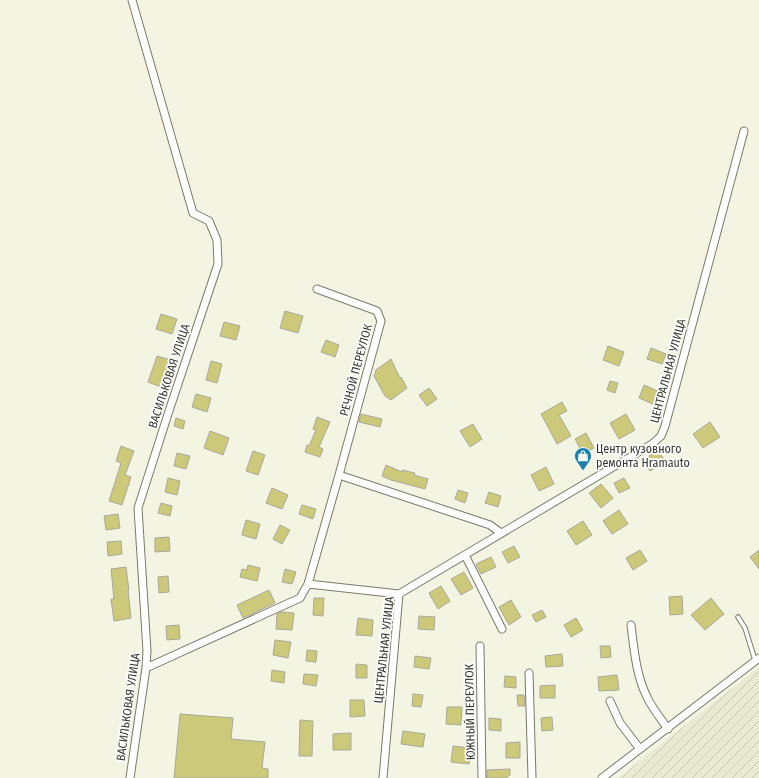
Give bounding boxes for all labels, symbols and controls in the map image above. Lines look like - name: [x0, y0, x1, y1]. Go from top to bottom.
- street label: ЦЕНТРАЛЬНАЯ УЛИЦА: [647, 317, 689, 425]
- street label: ВАСИЛЬКОВАЯ УЛИЦА: [146, 321, 193, 430]
- street label: РЕЧНОЙ ПЕРЕУЛОК: [336, 322, 375, 418]
- place label: Центр кузовного ремонта Hramauto: [596, 442, 690, 470]
- shop icon: Центр кузовного ремонта Hramauto: [573, 446, 593, 471]
- street label: ЦЕНТРАЛЬНАЯ УЛИЦА: [371, 595, 397, 704]
- street label: ВАСИЛЬКОВАЯ УЛИЦА: [113, 651, 143, 762]
- street label: ЮЖНЫЙ ПЕРЕУЛОК: [461, 663, 478, 760]

